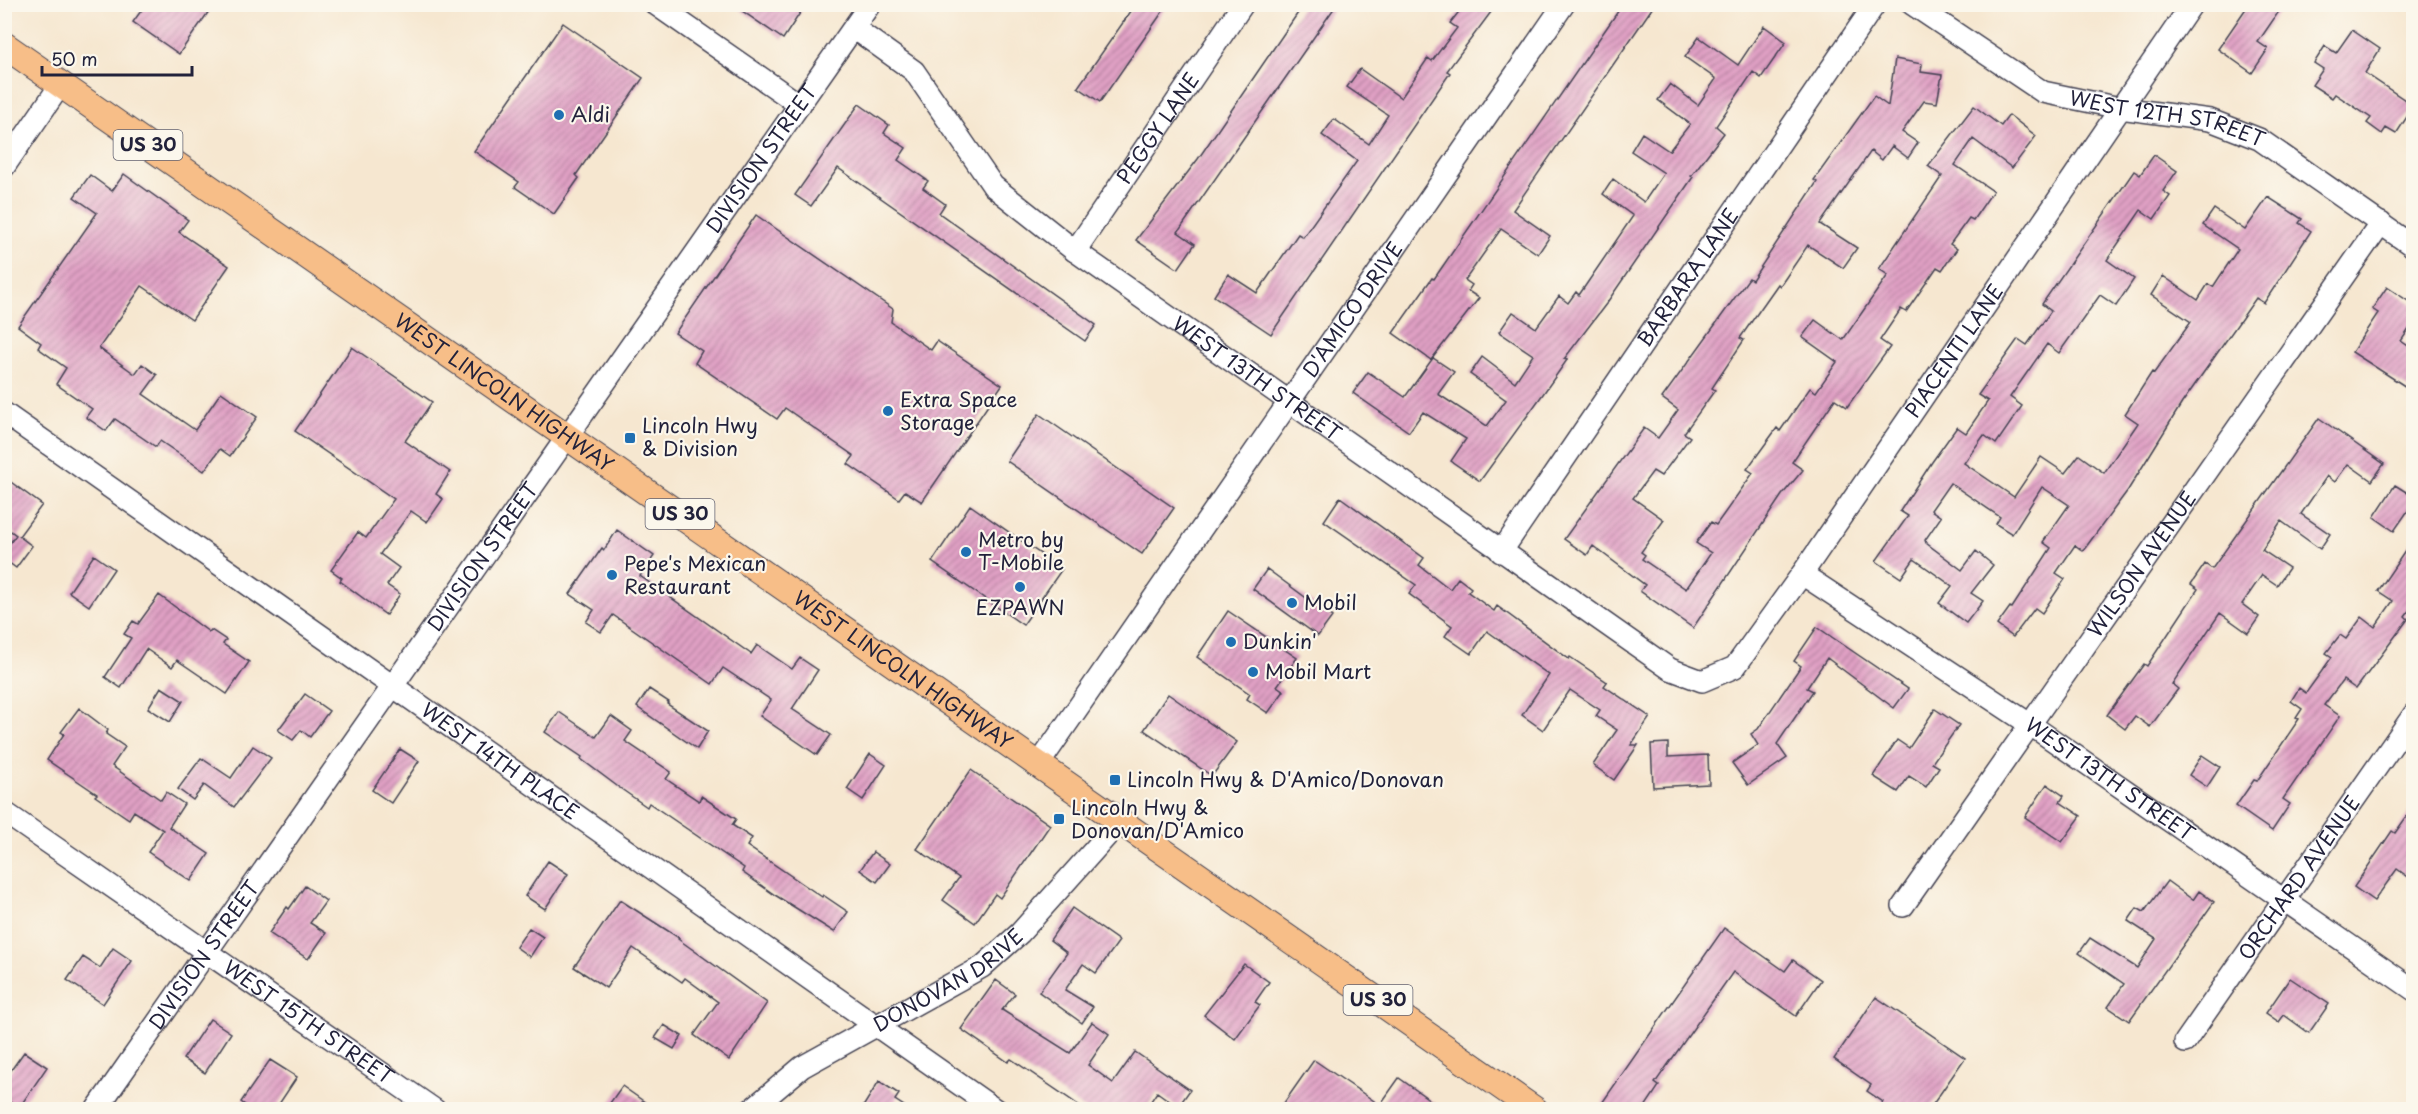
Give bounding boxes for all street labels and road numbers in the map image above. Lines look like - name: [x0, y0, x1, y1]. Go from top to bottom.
- street label: PEGGY LANE: [1109, 66, 1206, 190]
- street label: DIVISION STREET: [698, 77, 824, 239]
- street label: WEST 12TH STREET: [2067, 82, 2270, 154]
- road number: US 30: [114, 130, 182, 160]
- street label: BARBARA LANE: [1629, 202, 1745, 352]
- street label: D'AMICO DRIVE: [1294, 235, 1409, 383]
- street label: PIACENTI LANE: [1897, 278, 2010, 423]
- street label: WEST LINCOLN HIGHWAY: [389, 305, 620, 479]
- street label: WEST 13TH STREET: [1167, 308, 1348, 448]
- street label: DIVISION STREET: [420, 476, 545, 637]
- street label: WILSON AVENUE: [2080, 485, 2203, 643]
- road number: US 30: [646, 499, 714, 529]
- street label: WEST LINCOLN HIGHWAY: [788, 583, 1019, 756]
- street label: WEST 14TH PLACE: [415, 695, 585, 826]
- street label: WEST 13TH STREET: [2020, 709, 2201, 848]
- street label: ORCHARD AVENUE: [2231, 789, 2367, 966]
- street label: DIVISION STREET: [141, 874, 266, 1035]
- street label: DONOVAN DRIVE: [867, 921, 1029, 1039]
- street label: WEST 15TH STREET: [218, 952, 400, 1091]
- road number: US 30: [1344, 985, 1412, 1015]

